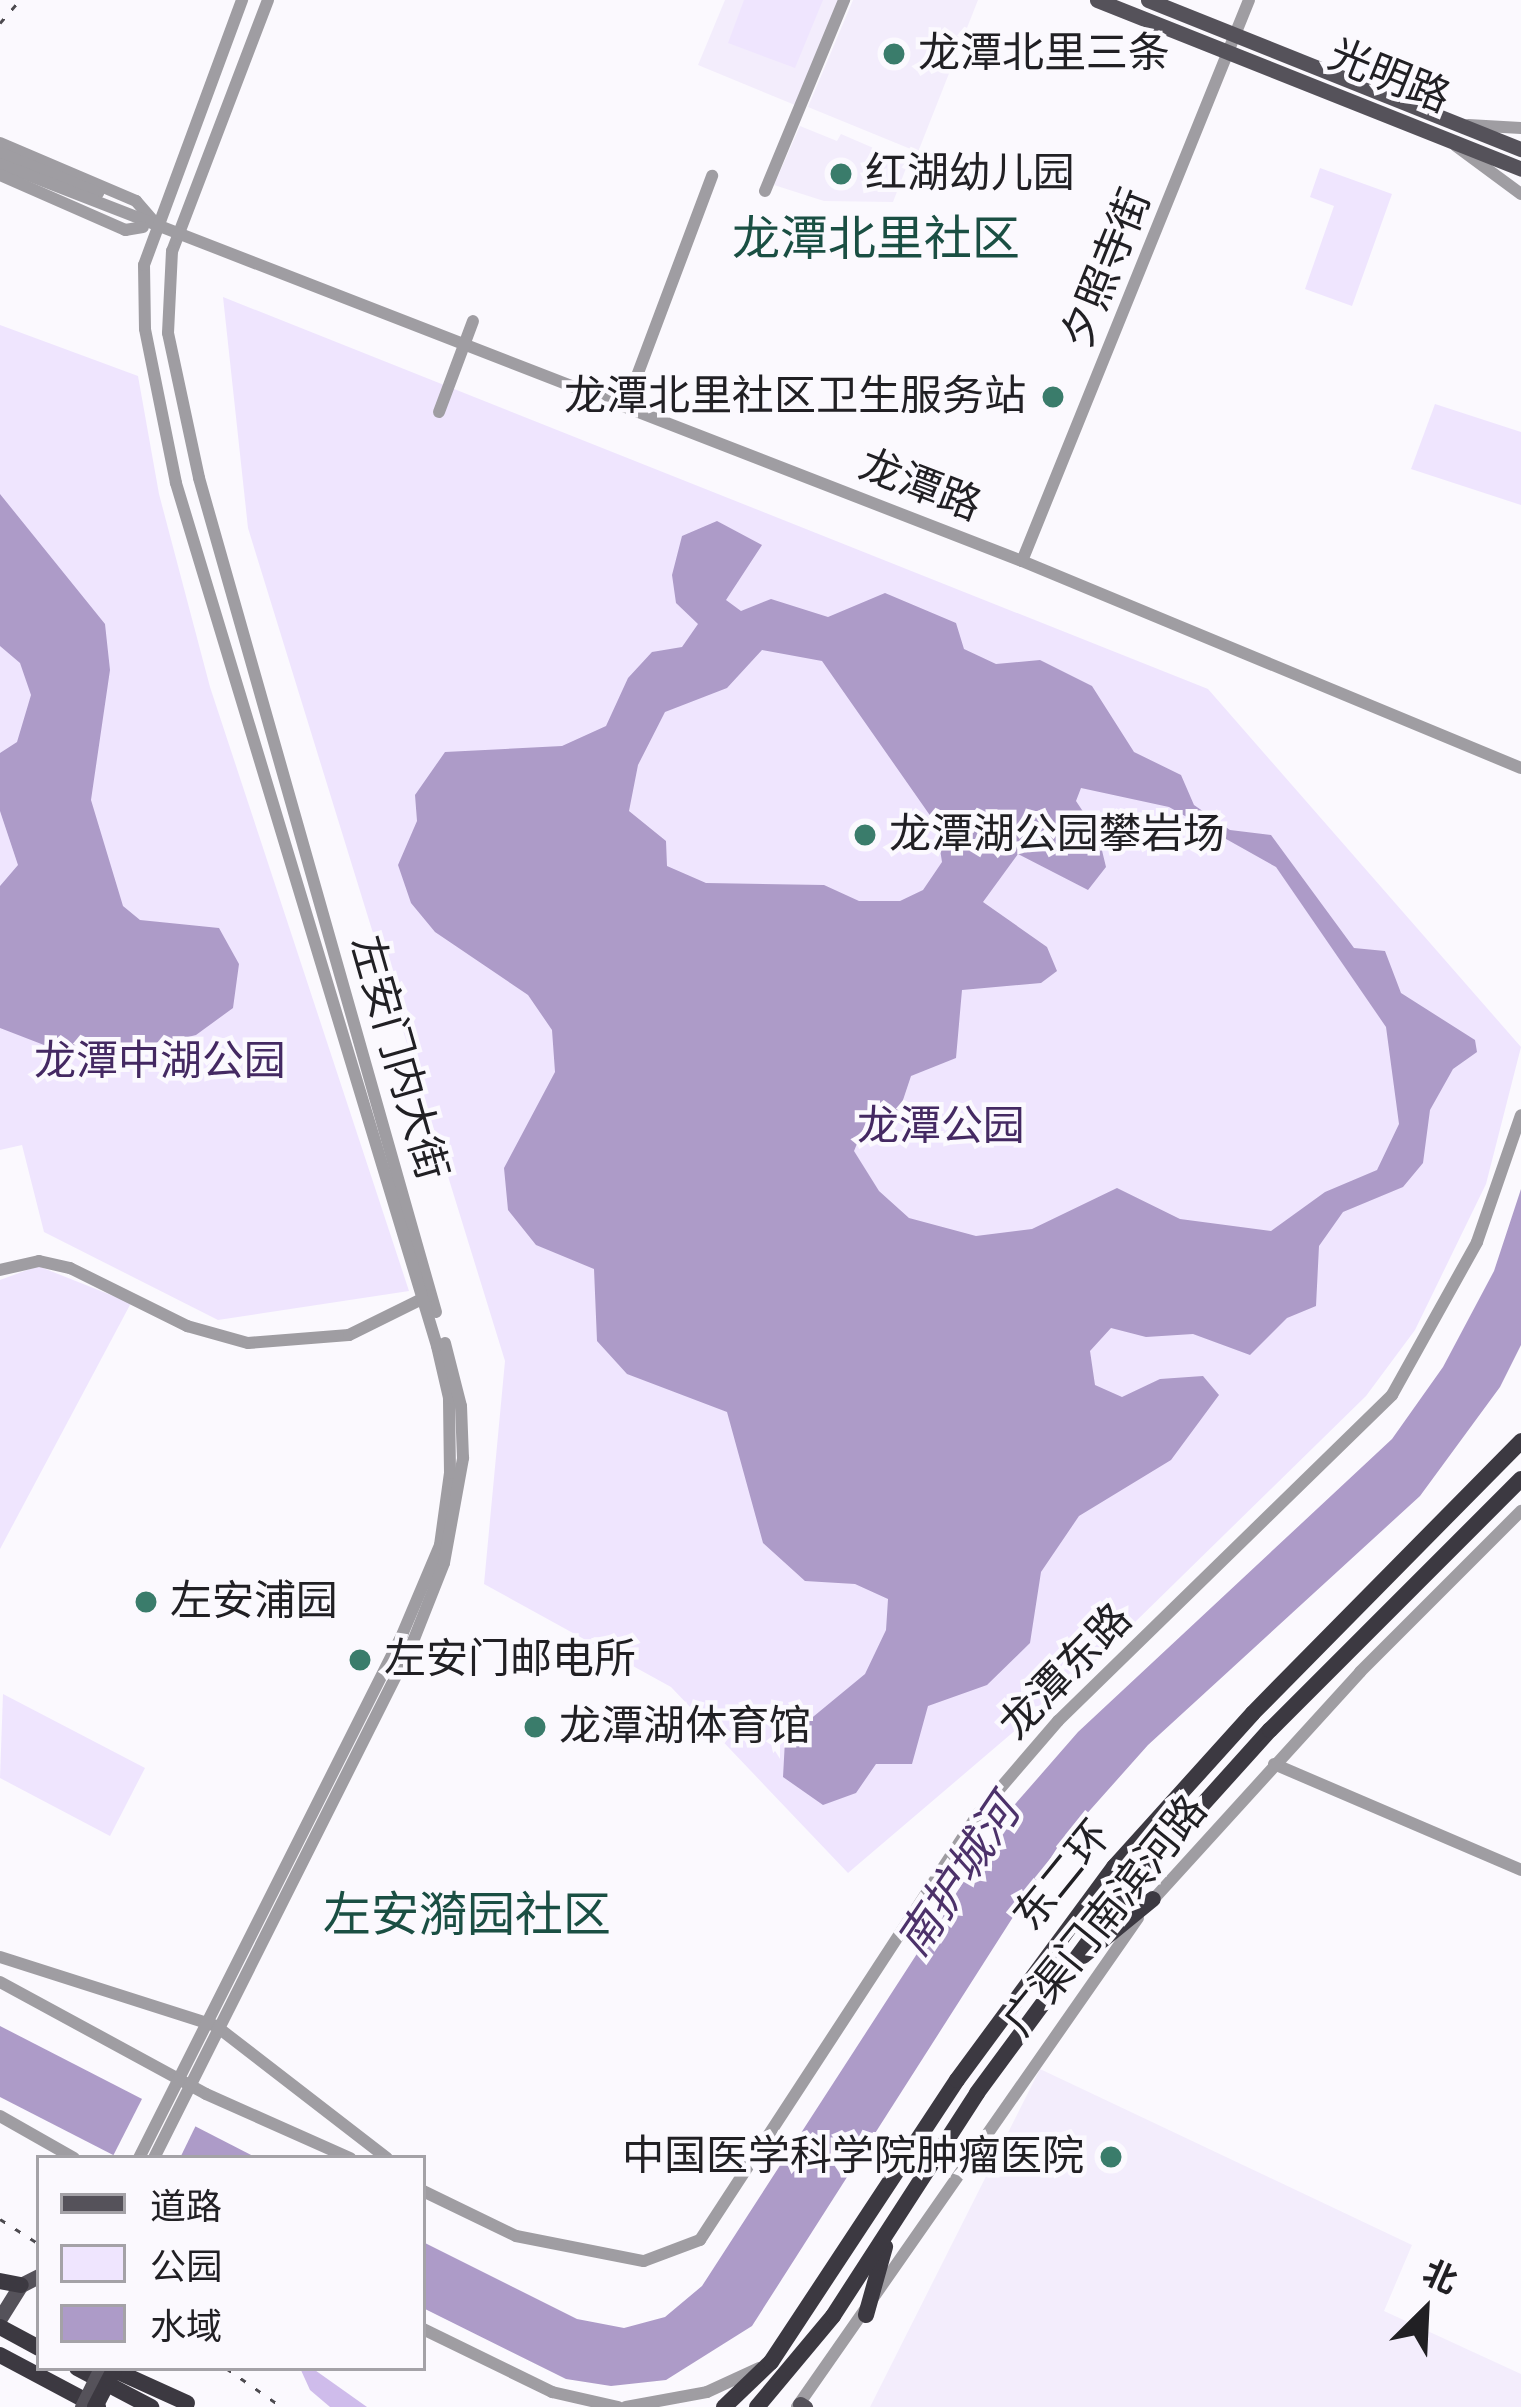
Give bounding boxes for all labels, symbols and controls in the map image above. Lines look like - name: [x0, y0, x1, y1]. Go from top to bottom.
- place label: 龙潭北里三条: [918, 29, 1170, 79]
- street label: 光明路: [1321, 30, 1457, 124]
- marker: 龙潭北里三条: [881, 41, 907, 67]
- place label: 红湖幼儿园: [865, 149, 1075, 199]
- marker: 红湖幼儿园: [828, 161, 854, 187]
- street label: 夕照寺街: [1052, 182, 1162, 356]
- district label: 龙潭北里社区: [732, 211, 1020, 269]
- place label: 龙潭北里社区卫生服务站: [564, 372, 1026, 422]
- marker: 龙潭北里社区卫生服务站: [1037, 381, 1069, 413]
- street label: 龙潭路: [852, 440, 988, 532]
- place label: 龙潭湖公园攀岩场: [889, 810, 1225, 860]
- marker: 龙潭湖公园攀岩场: [852, 822, 878, 848]
- street label: 左安门内大街: [339, 930, 457, 1186]
- park label: 龙潭中湖公园: [34, 1037, 286, 1087]
- park label: 龙潭公园: [857, 1102, 1025, 1152]
- place label: 左安浦园: [170, 1577, 338, 1627]
- marker: 左安浦园: [133, 1589, 159, 1615]
- street label: 龙潭东路: [990, 1594, 1142, 1750]
- place label: 左安门邮电所: [384, 1635, 636, 1685]
- marker: 左安门邮电所: [347, 1647, 373, 1673]
- place label: 龙潭湖体育馆: [559, 1702, 811, 1752]
- marker: 龙潭湖体育馆: [522, 1714, 548, 1740]
- street label: 广渠门南滨河路: [994, 1786, 1218, 2046]
- water label: 南护城河: [886, 1787, 1032, 1967]
- street label: 东二环: [1004, 1811, 1122, 1941]
- district label: 左安漪园社区: [323, 1887, 611, 1945]
- place label: 中国医学科学院肿瘤医院: [622, 2132, 1084, 2182]
- marker: 中国医学科学院肿瘤医院: [1095, 2141, 1127, 2173]
- legend: [36, 2155, 426, 2371]
- text: 道路: [150, 2185, 222, 2230]
- text: 公园: [150, 2245, 222, 2290]
- north arrow: [1365, 2251, 1485, 2371]
- text: 北: [1416, 2252, 1463, 2303]
- text: 水域: [150, 2305, 222, 2350]

